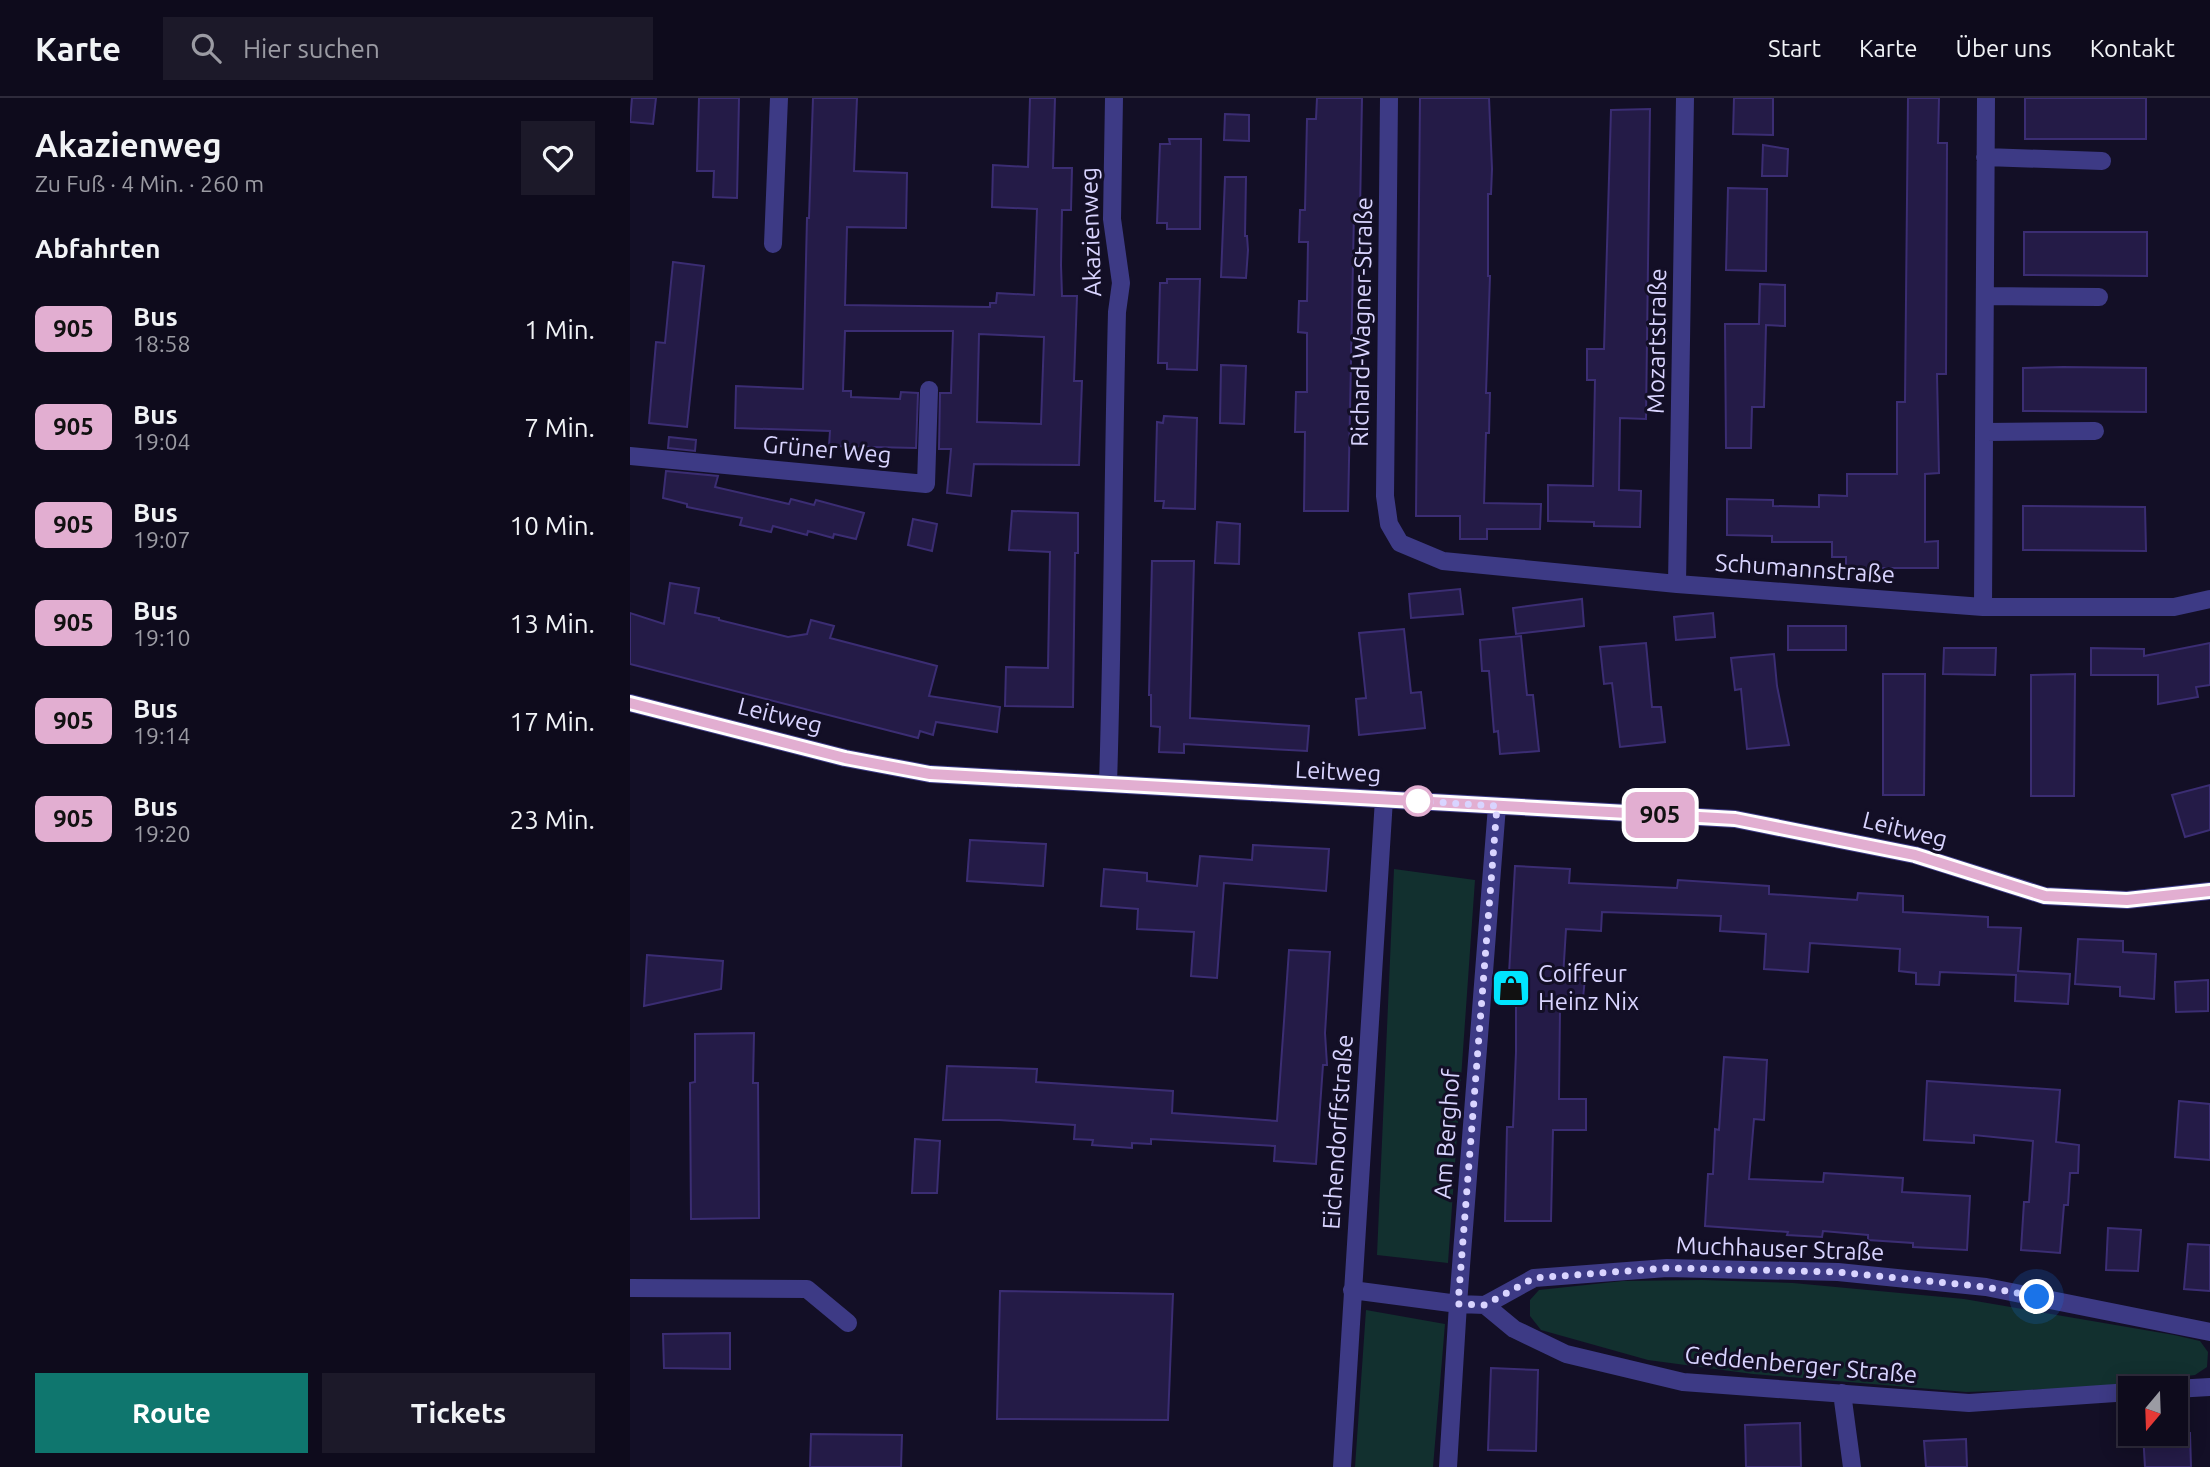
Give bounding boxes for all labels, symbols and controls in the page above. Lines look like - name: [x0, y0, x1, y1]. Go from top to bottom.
- search box: [163, 17, 653, 80]
- icon: search: [187, 29, 225, 67]
- text: Karte: [35, 30, 121, 67]
- text: Hier suchen: [243, 34, 380, 63]
- text: Start: [1768, 35, 1821, 62]
- text: Karte: [1859, 35, 1918, 62]
- text: Über uns: [1956, 35, 2052, 62]
- text: Kontakt: [2090, 35, 2175, 62]
- button: heart: [521, 121, 595, 195]
- text: Akazienweg: [35, 126, 222, 163]
- street label: Akazienweg: [1075, 167, 1106, 297]
- text: Zu Fuß · 4 Min. · 260 m: [35, 171, 264, 196]
- street label: Richard-Wagner-Straße: [1346, 197, 1377, 447]
- text: Abfahrten: [35, 234, 160, 263]
- street label: Mozartstraße: [1642, 268, 1671, 414]
- text: Bus: [133, 302, 178, 331]
- text: 905: [53, 315, 94, 342]
- text: 1 Min.: [524, 315, 595, 344]
- text: 18:58: [133, 331, 191, 356]
- text: Bus: [133, 400, 178, 429]
- text: 905: [53, 413, 94, 440]
- text: 7 Min.: [524, 413, 595, 442]
- text: 19:04: [133, 429, 191, 454]
- street label: Grüner Weg: [762, 430, 893, 469]
- text: Bus: [133, 498, 178, 527]
- text: 905: [53, 511, 94, 538]
- text: 10 Min.: [510, 511, 595, 540]
- text: 19:07: [133, 527, 191, 552]
- street label: Schumannstraße: [1714, 549, 1896, 588]
- text: Bus: [133, 596, 178, 625]
- text: 905: [53, 609, 94, 636]
- text: 13 Min.: [510, 609, 595, 638]
- text: 19:10: [133, 625, 191, 650]
- street label: Leitweg: [735, 692, 825, 739]
- text: Bus: [133, 694, 178, 723]
- text: 905: [53, 707, 94, 734]
- text: 17 Min.: [510, 707, 595, 736]
- text: 19:14: [133, 723, 191, 748]
- street label: Leitweg: [1294, 756, 1382, 787]
- unlabelled marker: [1403, 786, 1433, 816]
- text: Bus: [133, 792, 178, 821]
- line badge: 905: [1620, 792, 1700, 838]
- text: 905: [1640, 801, 1680, 828]
- text: 905: [53, 805, 94, 832]
- text: 23 Min.: [510, 805, 595, 834]
- street label: Leitweg: [1860, 806, 1950, 853]
- text: 19:20: [133, 821, 191, 846]
- place label: Coiffeur Heinz Nix: [1538, 960, 1639, 1015]
- shop icon: Coiffeur Heinz Nix: [1490, 967, 1532, 1009]
- street label: Eichendorffstraße: [1317, 1033, 1358, 1230]
- street label: Am Berghof: [1428, 1067, 1465, 1200]
- street label: Muchhauser Straße: [1675, 1231, 1885, 1266]
- your location: [2019, 1279, 2054, 1314]
- street label: Geddenberger Straße: [1684, 1341, 1918, 1388]
- button: Route: [35, 1373, 308, 1453]
- button: Tickets: [322, 1373, 595, 1453]
- north arrow: [2118, 1376, 2188, 1446]
- map controls: [2118, 1376, 2188, 1446]

